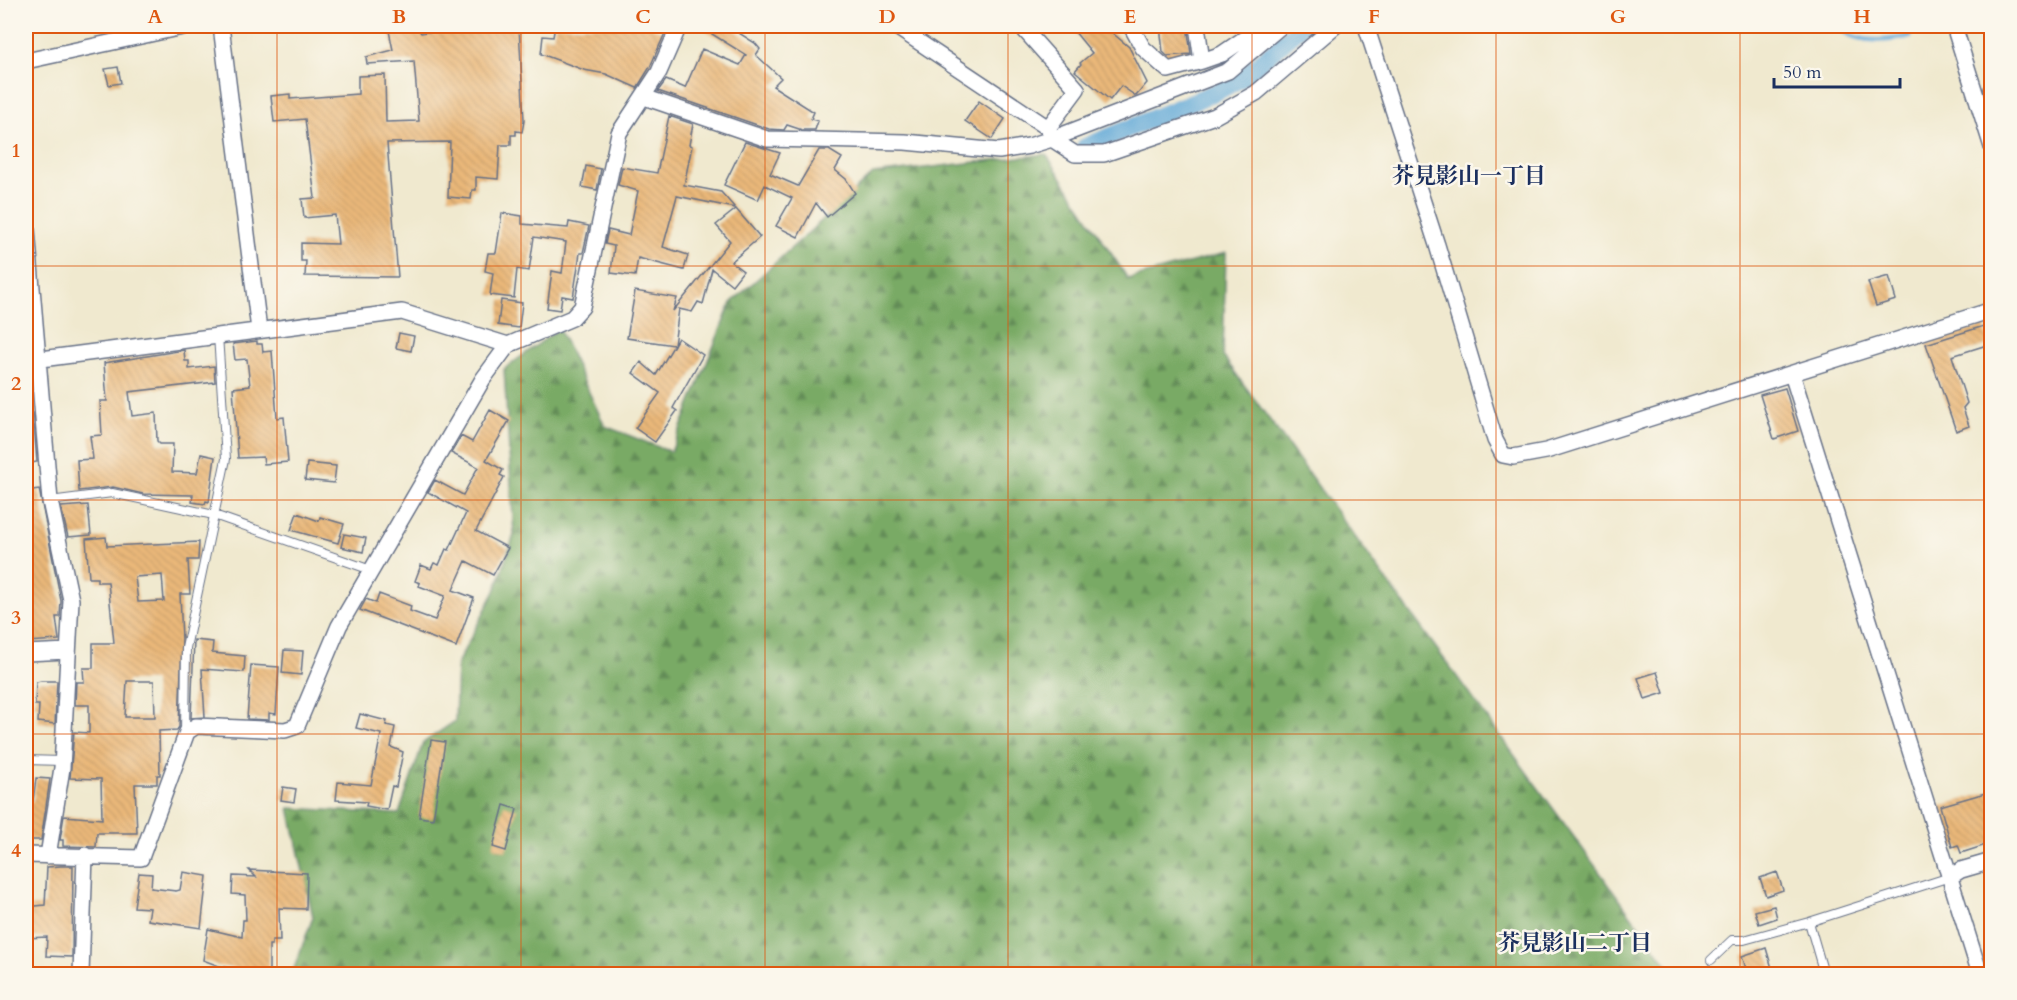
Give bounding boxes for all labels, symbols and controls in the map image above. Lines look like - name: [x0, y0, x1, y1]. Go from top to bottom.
- text: A: [147, 3, 163, 30]
- text: B: [392, 3, 406, 30]
- text: C: [635, 3, 651, 30]
- text: D: [878, 3, 896, 30]
- text: E: [1124, 3, 1136, 30]
- text: F: [1368, 3, 1380, 30]
- text: G: [1610, 3, 1626, 30]
- text: H: [1853, 3, 1871, 30]
- scale bar: [1774, 51, 1900, 89]
- text: 50 m: [1783, 60, 1822, 85]
- text: 1: [11, 137, 21, 164]
- district label: 芥見影山一丁目: [1392, 161, 1546, 191]
- text: 2: [11, 370, 21, 397]
- text: 3: [11, 604, 21, 631]
- text: 4: [11, 837, 21, 864]
- district label: 芥見影山二丁目: [1498, 928, 1652, 958]

